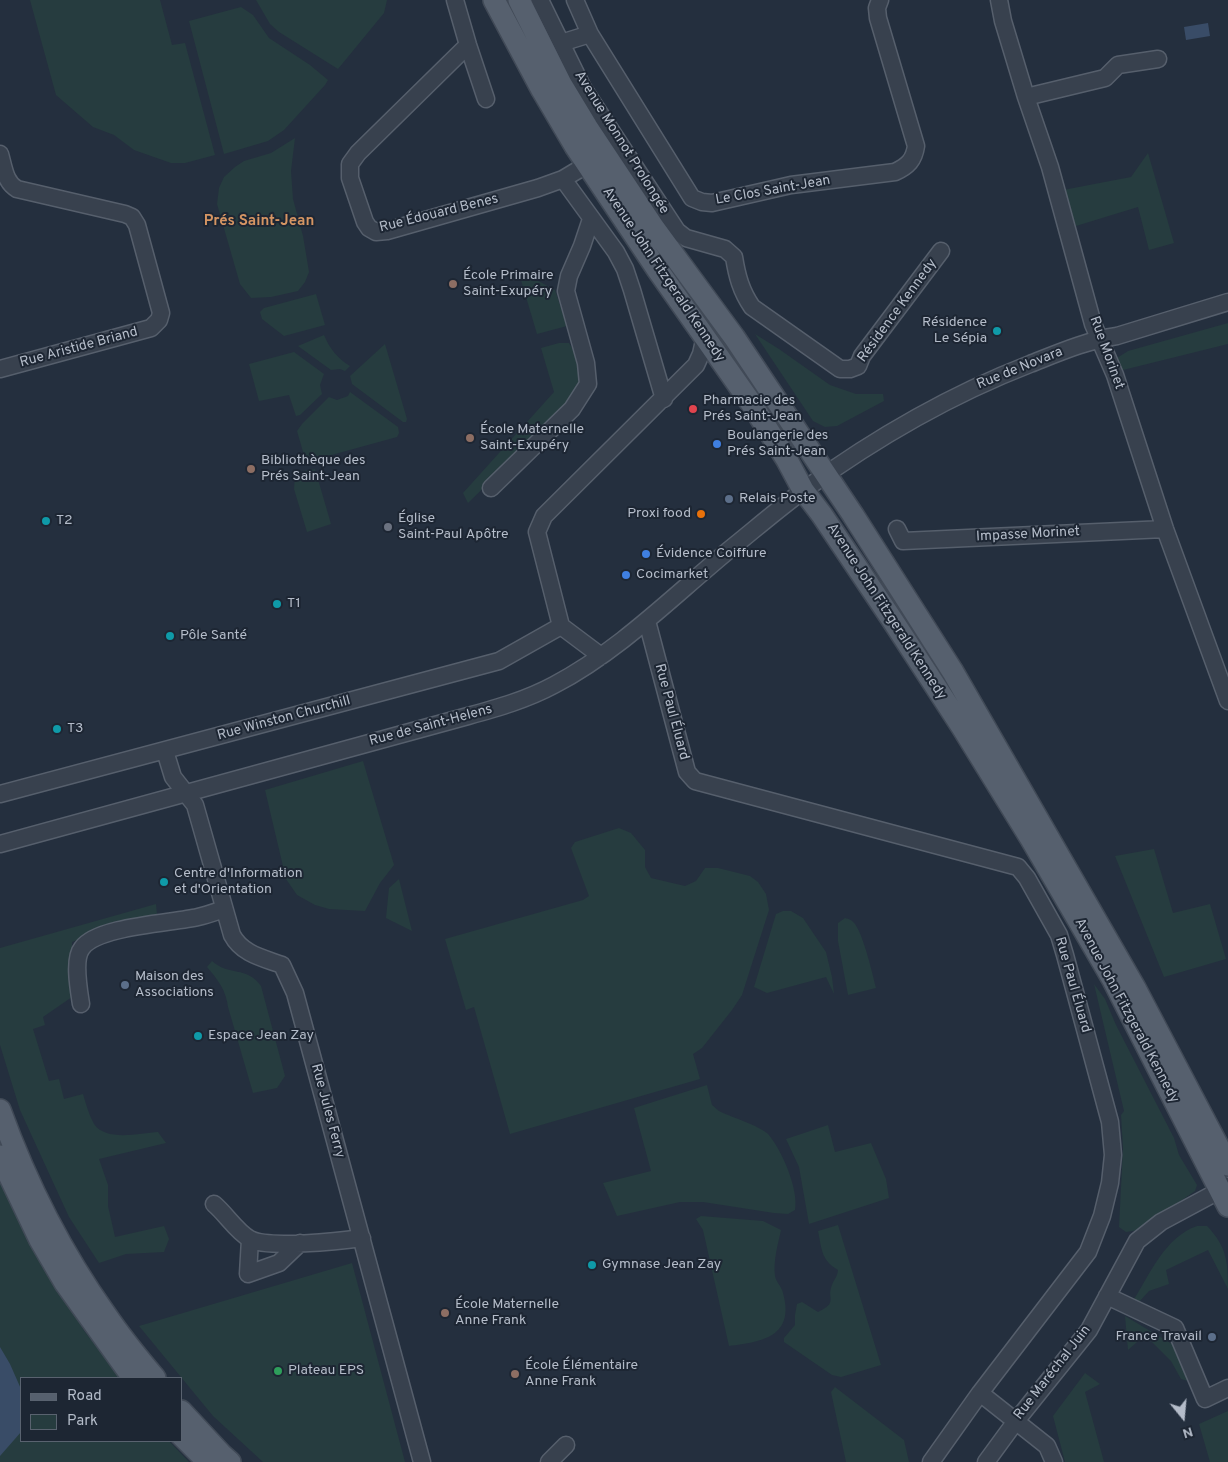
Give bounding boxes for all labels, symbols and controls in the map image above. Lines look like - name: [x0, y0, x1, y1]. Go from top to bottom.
- street label: Avenue Monnot Prolongée: [570, 68, 672, 218]
- street label: Le Clos Saint-Jean: [714, 173, 832, 209]
- street label: Avenue John Fitzgerald Kennedy: [598, 185, 728, 365]
- street label: Rue Édouard Benes: [378, 191, 500, 237]
- district label: Prés Saint-Jean: [204, 213, 314, 231]
- street label: Résidence Kennedy: [855, 256, 941, 366]
- place label: École Primaire Saint-Exupéry: [463, 268, 554, 300]
- marker: École Primaire Saint-Exupéry: [447, 278, 459, 290]
- street label: Rue Morinet: [1085, 314, 1127, 392]
- place label: Résidence Le Sépia: [922, 315, 987, 348]
- street label: Rue Aristide Briand: [18, 324, 140, 372]
- marker: Résidence Le Sépia: [991, 325, 1003, 337]
- street label: Rue de Novara: [975, 344, 1065, 394]
- place label: Pharmacie des Prés Saint-Jean: [703, 393, 802, 426]
- marker: Pharmacie des Prés Saint-Jean: [687, 403, 699, 415]
- place label: École Maternelle Saint-Exupéry: [480, 422, 584, 454]
- place label: Boulangerie des Prés Saint-Jean: [727, 428, 828, 461]
- marker: École Maternelle Saint-Exupéry: [464, 432, 476, 444]
- marker: Boulangerie des Prés Saint-Jean: [711, 438, 723, 450]
- place label: Bibliothèque des Prés Saint-Jean: [261, 453, 366, 486]
- marker: Bibliothèque des Prés Saint-Jean: [245, 463, 257, 475]
- place label: Relais Poste: [739, 491, 816, 507]
- marker: Relais Poste: [723, 493, 735, 505]
- place label: Proxi food: [627, 506, 691, 522]
- marker: Proxi food: [695, 508, 707, 520]
- place label: Église Saint-Paul Apôtre: [398, 511, 509, 544]
- place label: T2: [56, 513, 73, 529]
- marker: T2: [40, 515, 52, 527]
- marker: Église Saint-Paul Apôtre: [382, 521, 394, 533]
- street label: Avenue John Fitzgerald Kennedy: [823, 521, 949, 703]
- street label: Impasse Morinet: [976, 524, 1080, 546]
- place label: Évidence Coiffure: [656, 546, 766, 562]
- marker: Évidence Coiffure: [640, 548, 652, 560]
- place label: Cocimarket: [636, 567, 708, 583]
- marker: Cocimarket: [620, 569, 632, 581]
- place label: T1: [287, 596, 301, 612]
- marker: T1: [271, 598, 283, 610]
- place label: Pôle Santé: [180, 628, 247, 644]
- marker: Pôle Santé: [164, 630, 176, 642]
- street label: Rue Paul Éluard: [650, 662, 692, 762]
- street label: Rue Winston Churchill: [216, 693, 352, 745]
- street label: Rue de Saint-Helens: [368, 701, 494, 751]
- place label: T3: [67, 721, 83, 737]
- marker: T3: [51, 723, 63, 735]
- place label: Centre d'Information et d'Orientation: [174, 866, 303, 899]
- marker: Centre d'Information et d'Orientation: [158, 876, 170, 888]
- street label: Avenue John Fitzgerald Kennedy: [1070, 916, 1182, 1106]
- street label: Rue Paul Éluard: [1050, 935, 1094, 1035]
- place label: Maison des Associations: [135, 969, 214, 1002]
- marker: Maison des Associations: [119, 979, 131, 991]
- place label: Espace Jean Zay: [208, 1028, 314, 1044]
- marker: Espace Jean Zay: [192, 1030, 204, 1042]
- street label: Rue Jules Ferry: [306, 1062, 348, 1160]
- place label: Gymnase Jean Zay: [602, 1257, 721, 1273]
- marker: Gymnase Jean Zay: [586, 1259, 598, 1271]
- place label: École Maternelle Anne Frank: [455, 1297, 559, 1330]
- marker: École Maternelle Anne Frank: [439, 1307, 451, 1319]
- street label: Rue Maréchal Juin: [1011, 1323, 1095, 1423]
- place label: France Travail: [1116, 1329, 1202, 1345]
- marker: France Travail: [1206, 1331, 1218, 1343]
- place label: École Élémentaire Anne Frank: [525, 1358, 638, 1390]
- place label: Plateau EPS: [288, 1363, 364, 1379]
- marker: Plateau EPS: [272, 1365, 284, 1377]
- marker: École Élémentaire Anne Frank: [509, 1368, 521, 1380]
- legend: [20, 1377, 182, 1442]
- text: Road: [67, 1387, 102, 1406]
- north arrow: [1158, 1392, 1208, 1442]
- text: Park: [67, 1412, 98, 1431]
- text: N: [1180, 1422, 1195, 1441]

